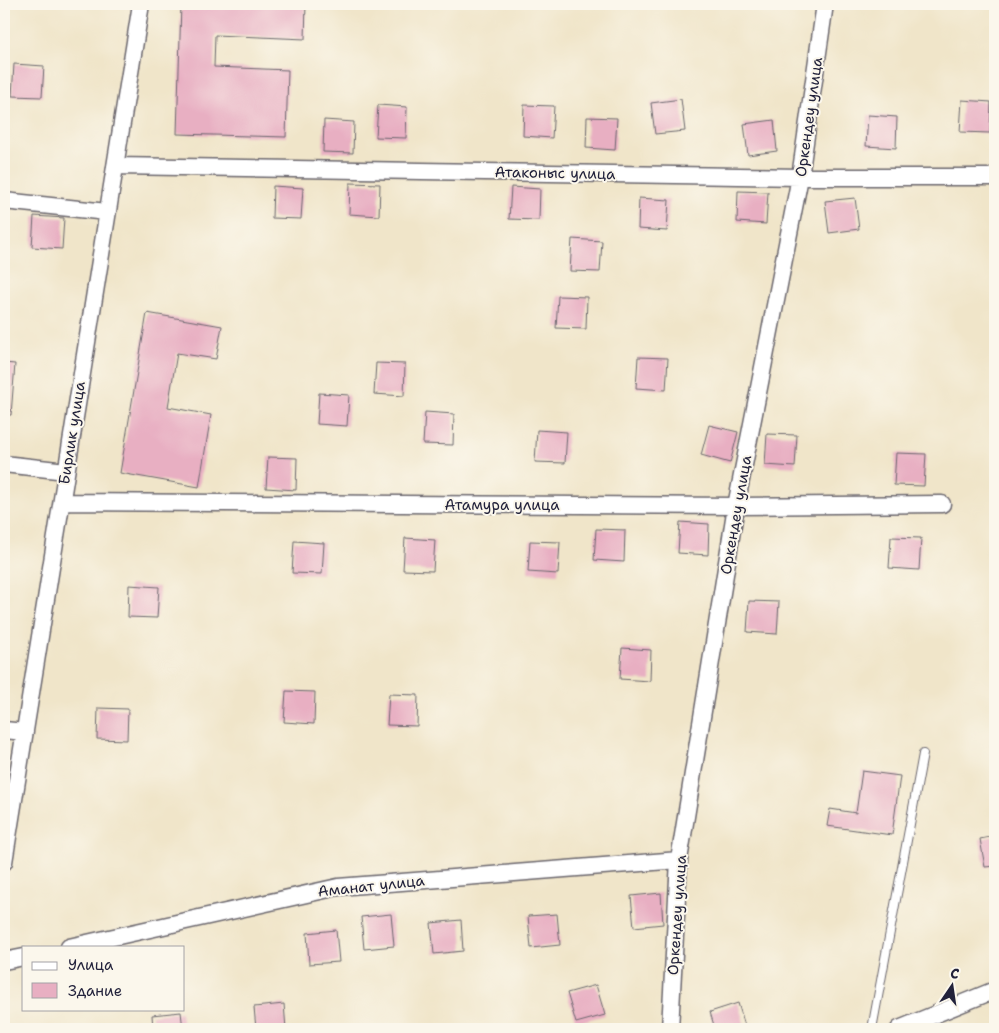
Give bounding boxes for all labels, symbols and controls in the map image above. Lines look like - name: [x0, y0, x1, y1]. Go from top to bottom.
- street label: Оркендеу улица: [791, 55, 827, 178]
- street label: Атаконыс улица: [494, 162, 616, 184]
- street label: Бирлик улица: [54, 379, 90, 486]
- street label: Оркендеу улица: [716, 453, 756, 576]
- street label: Атамура улица: [444, 495, 560, 515]
- street label: Оркендеу улица: [663, 853, 691, 976]
- street label: Аманат улица: [317, 870, 426, 902]
- legend: [22, 946, 185, 1010]
- text: Улица: [68, 955, 114, 975]
- north arrow: [926, 960, 976, 1010]
- text: С: [949, 964, 961, 983]
- text: Здание: [68, 981, 122, 1001]

